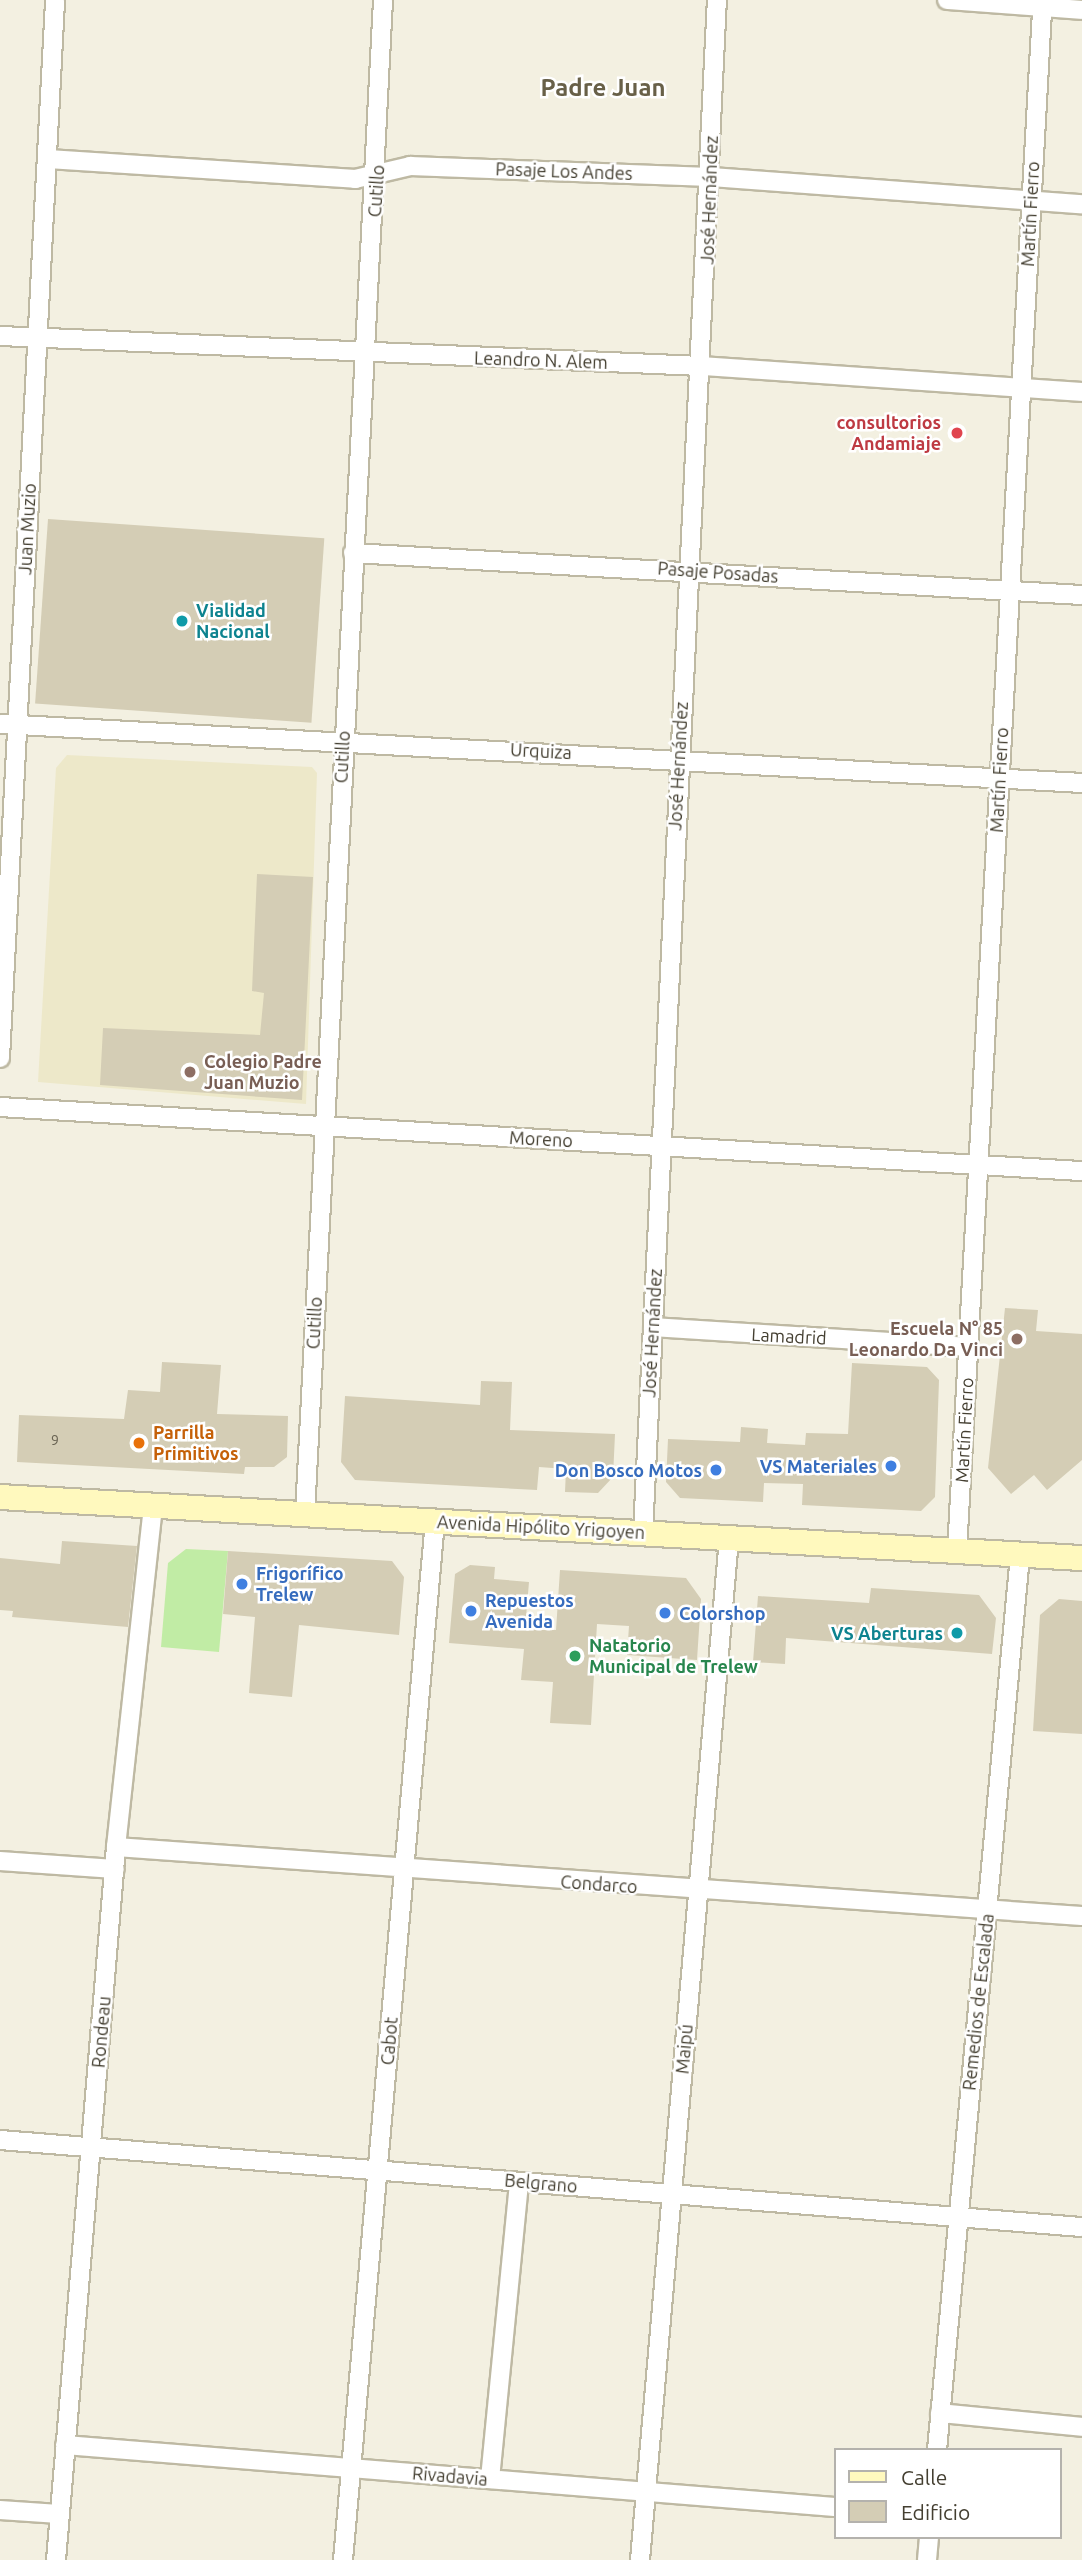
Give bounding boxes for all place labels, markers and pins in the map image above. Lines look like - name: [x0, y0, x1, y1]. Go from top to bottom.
- place label: consultorios Andamiaje: [837, 412, 941, 454]
- marker: consultorios Andamiaje: [947, 423, 967, 443]
- place label: Vialidad Nacional: [196, 600, 270, 642]
- marker: Vialidad Nacional: [174, 613, 190, 629]
- place label: Colegio Padre Juan Muzio: [204, 1051, 322, 1094]
- marker: Colegio Padre Juan Muzio: [182, 1064, 198, 1080]
- place label: Escuela N° 85 Leonardo Da Vinci: [849, 1318, 1003, 1360]
- marker: Escuela N° 85 Leonardo Da Vinci: [1009, 1331, 1025, 1347]
- place label: Parrilla Primitivos: [153, 1422, 239, 1464]
- marker: Parrilla Primitivos: [131, 1435, 147, 1451]
- place label: VS Materiales: [760, 1455, 877, 1477]
- marker: VS Materiales: [883, 1458, 899, 1474]
- place label: Don Bosco Motos: [555, 1459, 702, 1481]
- marker: Don Bosco Motos: [708, 1462, 724, 1478]
- place label: Frigorífico Trelew: [256, 1563, 344, 1606]
- marker: Frigorífico Trelew: [234, 1576, 250, 1592]
- place label: Repuestos Avenida: [485, 1590, 574, 1632]
- place label: Colorshop: [679, 1602, 766, 1624]
- marker: Repuestos Avenida: [463, 1603, 479, 1619]
- marker: Colorshop: [657, 1605, 673, 1621]
- place label: VS Aberturas: [831, 1622, 943, 1644]
- marker: VS Aberturas: [949, 1625, 965, 1641]
- place label: Natatorio Municipal de Trelew: [589, 1635, 758, 1678]
- marker: Natatorio Municipal de Trelew: [567, 1648, 583, 1664]

